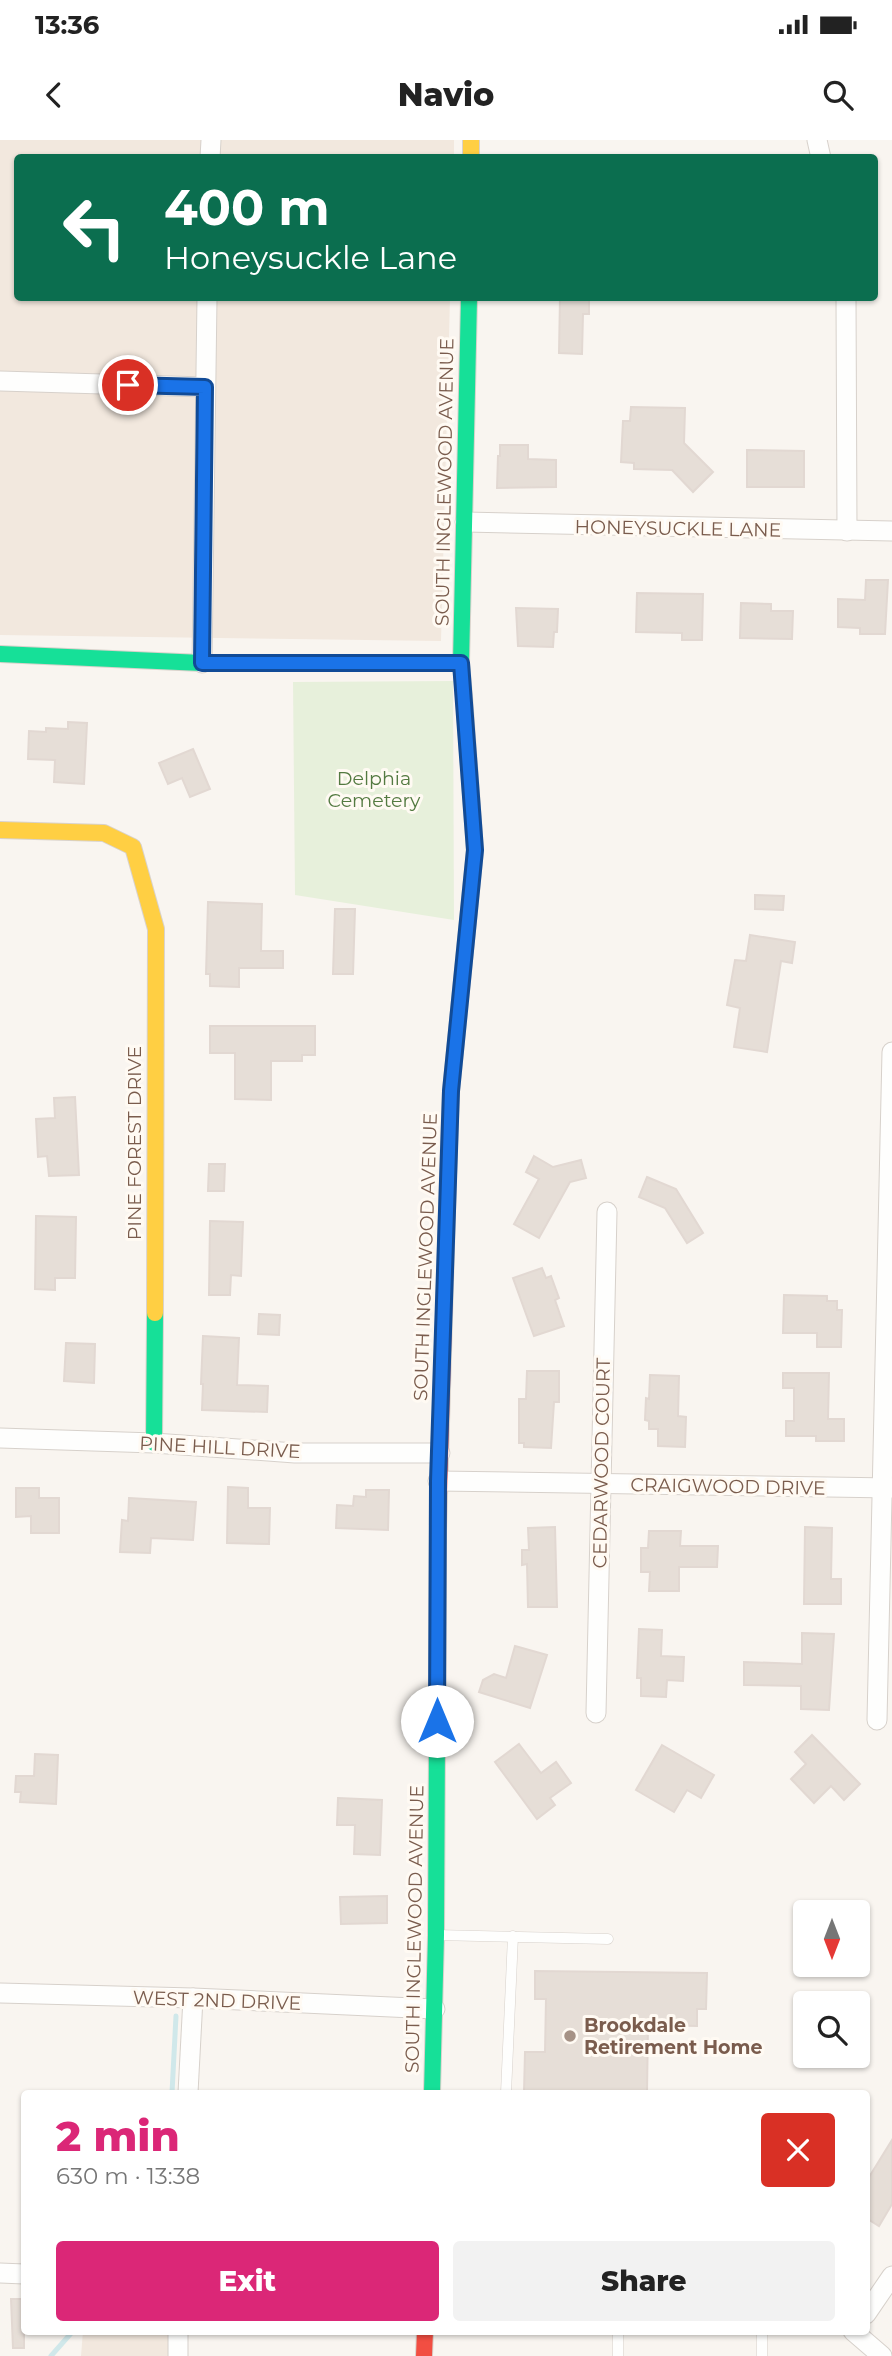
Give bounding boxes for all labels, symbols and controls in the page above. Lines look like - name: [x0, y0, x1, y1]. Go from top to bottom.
- text: 13:36: [35, 9, 99, 41]
- text: Navio: [398, 75, 494, 114]
- icon: back: [35, 76, 73, 114]
- icon: search: [819, 76, 857, 114]
- text: 400 m: [164, 178, 330, 237]
- icon: left: [49, 182, 140, 273]
- text: Honeysuckle Lane: [164, 238, 457, 277]
- street label: SOUTH INGLEWOOD AVENUE: [430, 338, 459, 626]
- pin: [98, 355, 158, 415]
- icon: arrive: [109, 366, 147, 404]
- street label: HONEYSUCKLE LANE: [574, 515, 782, 542]
- park label: Delphia Cemetery: [328, 767, 421, 812]
- street label: PINE FOREST DRIVE: [123, 1046, 146, 1240]
- street label: SOUTH INGLEWOOD AVENUE: [409, 1112, 442, 1402]
- street label: CEDARWOOD COURT: [588, 1357, 615, 1568]
- street label: PINE HILL DRIVE: [139, 1432, 301, 1463]
- street label: CRAIGWOOD DRIVE: [630, 1473, 826, 1500]
- position arrow: [400, 1684, 474, 1758]
- street label: SOUTH INGLEWOOD AVENUE: [400, 1785, 429, 2073]
- north arrow: [793, 1900, 870, 1978]
- map controls: [793, 1900, 870, 2068]
- street label: WEST 2ND DRIVE: [132, 1986, 302, 2015]
- button: search: [793, 1991, 870, 2068]
- place label: Brookdale Retirement Home: [584, 2014, 763, 2059]
- marker: Brookdale Retirement Home: [562, 2028, 578, 2044]
- text: 2 min: [56, 2110, 180, 2162]
- button: close: [761, 2113, 835, 2187]
- text: 630 m · 13:38: [56, 2162, 200, 2190]
- button: Exit: [56, 2241, 439, 2321]
- button: Share: [453, 2241, 835, 2321]

